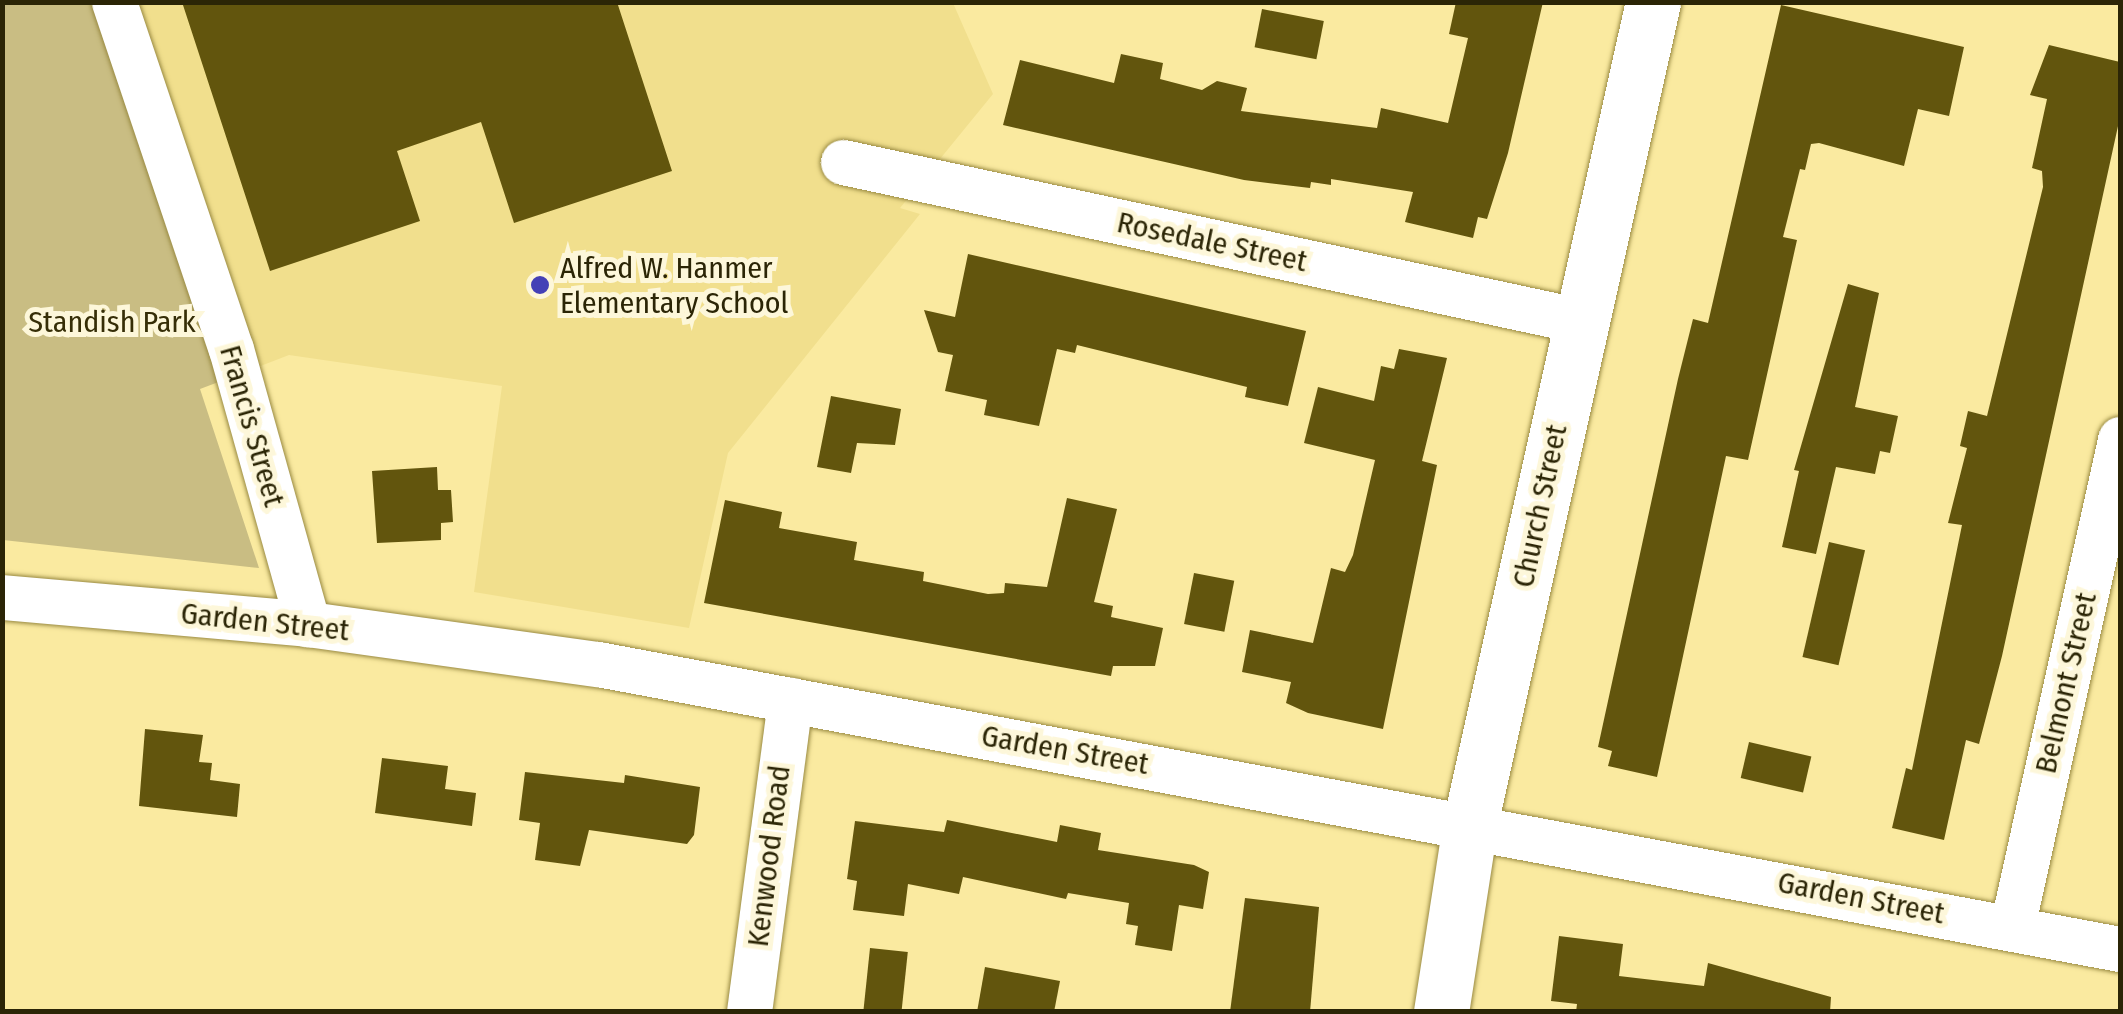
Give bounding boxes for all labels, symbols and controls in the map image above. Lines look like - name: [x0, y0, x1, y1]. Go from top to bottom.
- street label: Rosedale Street: [1114, 204, 1310, 280]
- place label: Alfred W. Hanmer Elementary School: [560, 250, 788, 320]
- marker: Alfred W. Hanmer Elementary School: [529, 274, 551, 296]
- park label: Standish Park: [28, 304, 196, 340]
- street label: Francis Street: [212, 341, 292, 511]
- street label: Church Street: [1505, 421, 1575, 591]
- street label: Belmont Street: [2028, 589, 2104, 777]
- street label: Garden Street: [179, 595, 351, 649]
- street label: Garden Street: [979, 718, 1151, 782]
- street label: Kenwood Road: [740, 763, 798, 949]
- street label: Garden Street: [1775, 864, 1947, 932]

